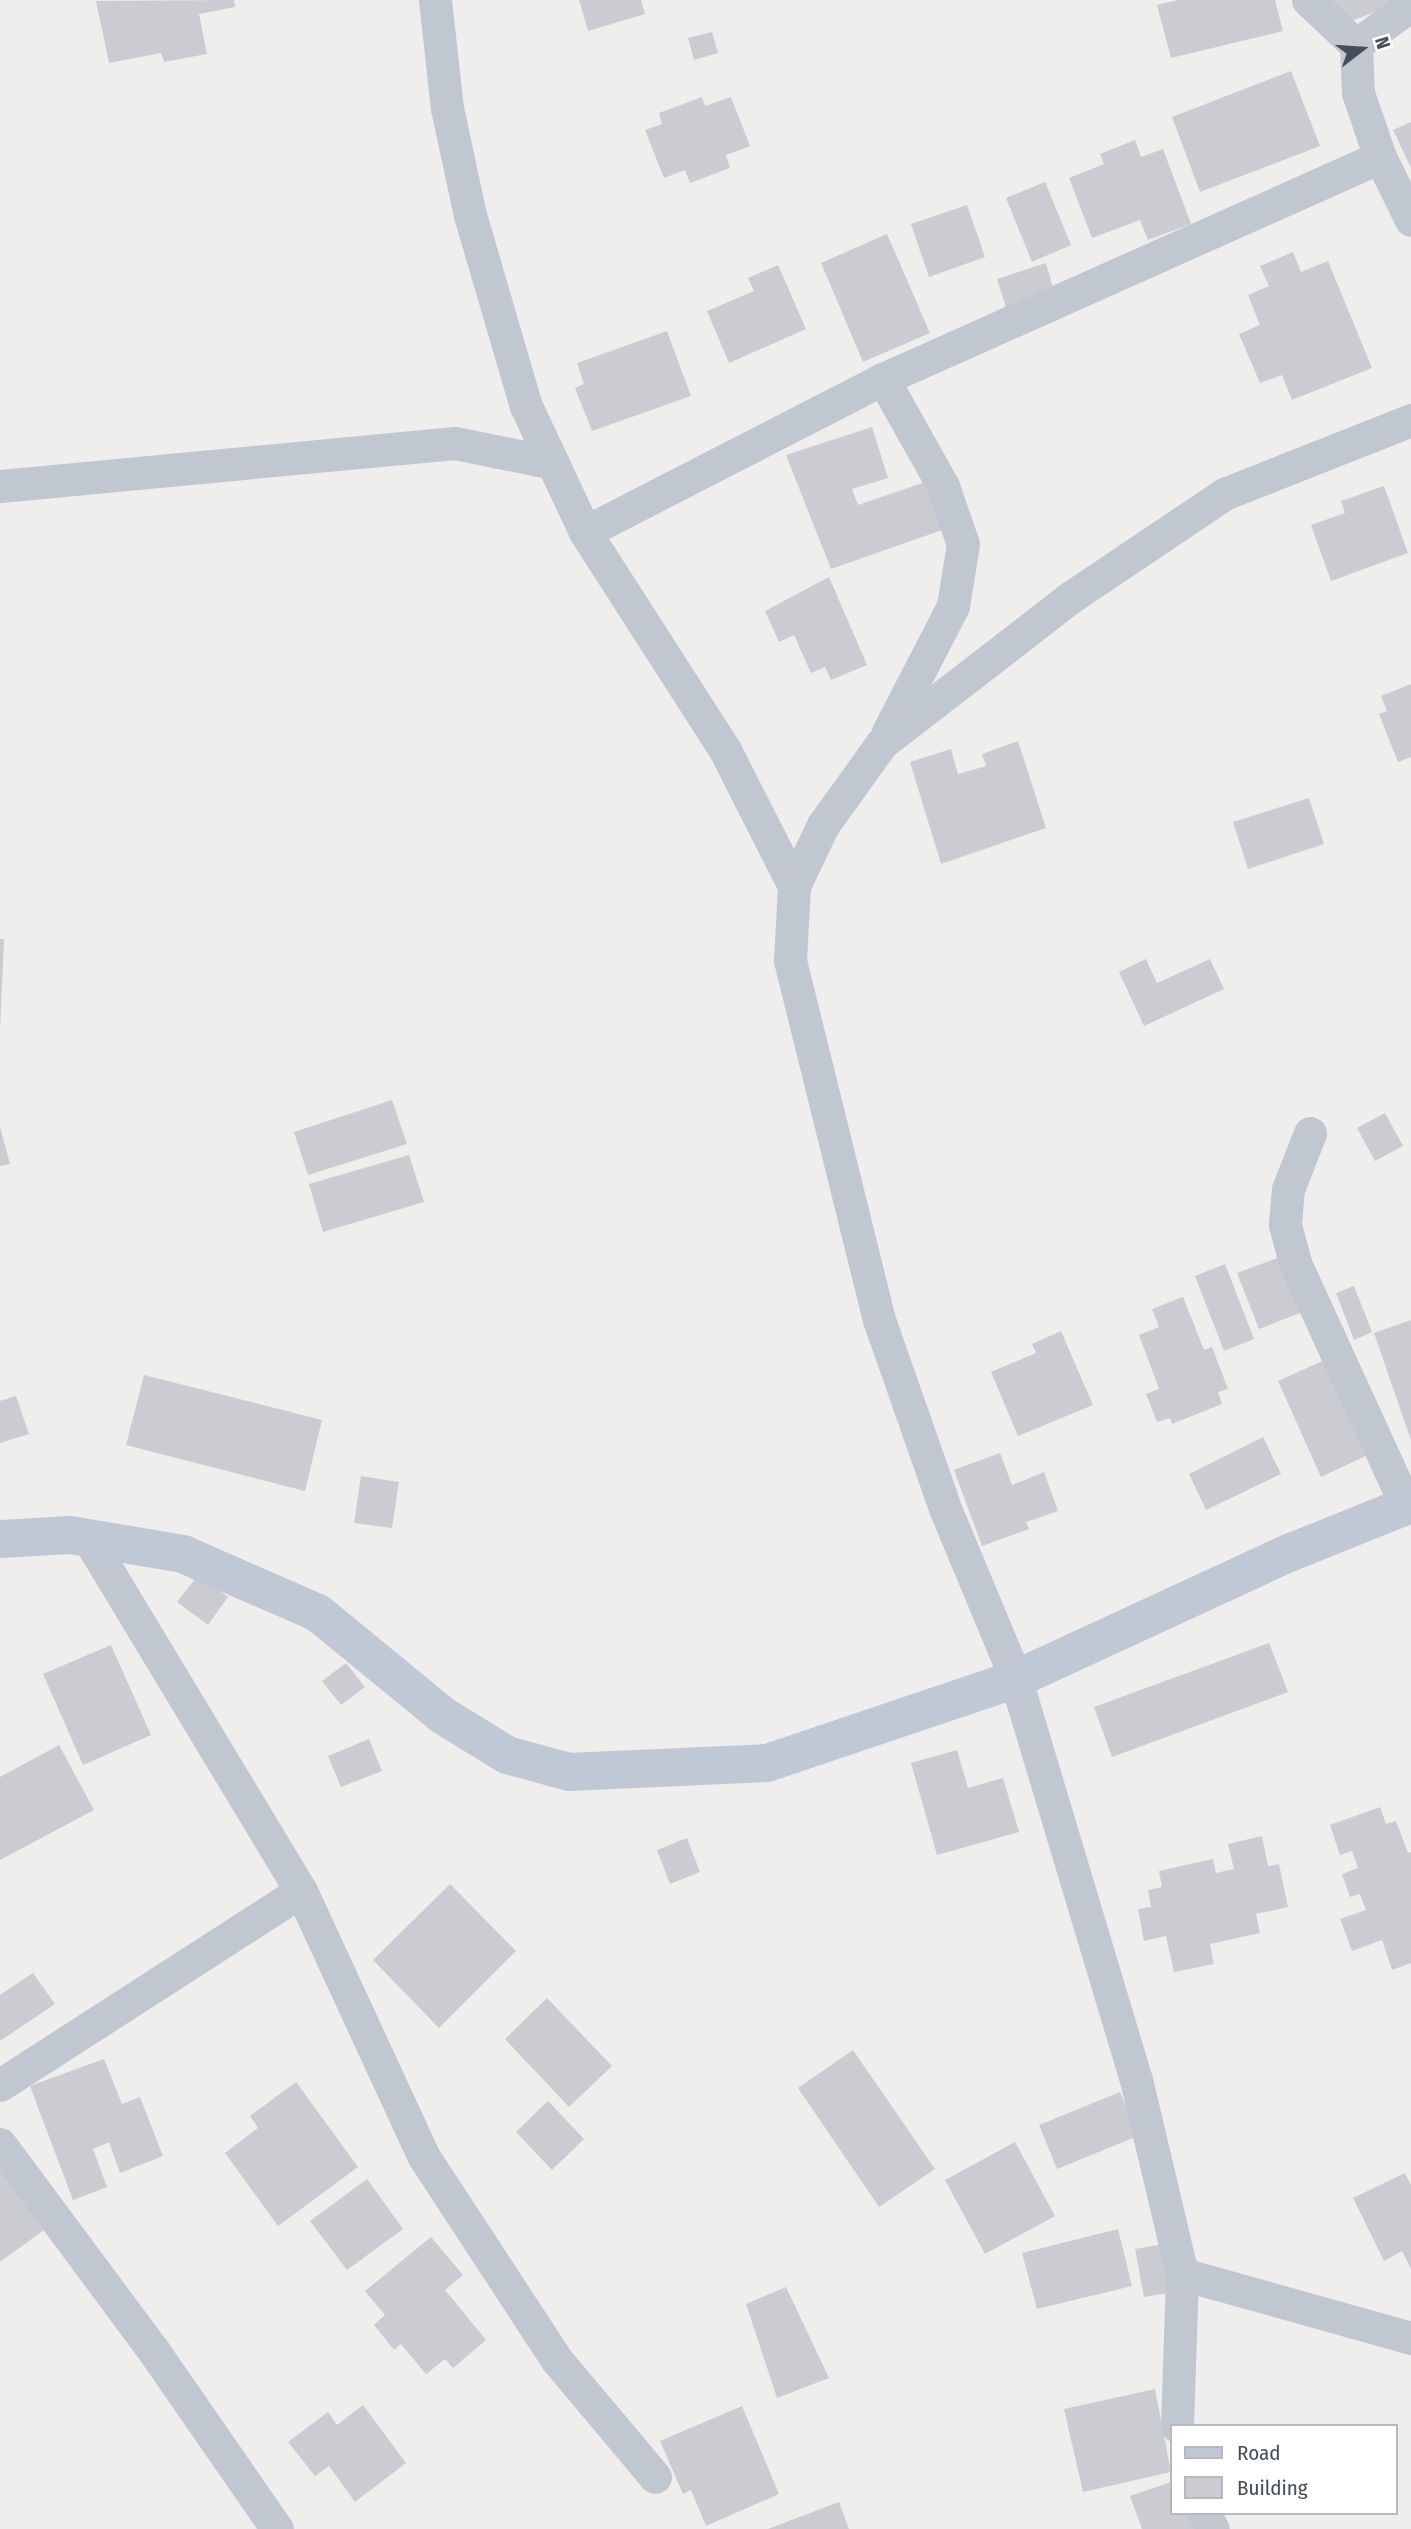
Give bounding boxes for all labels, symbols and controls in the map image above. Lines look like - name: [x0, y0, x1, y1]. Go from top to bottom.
- north arrow: [1327, 14, 1397, 84]
- text: N: [1370, 34, 1395, 52]
- legend: [1170, 2424, 1397, 2515]
- text: Road: [1237, 2440, 1281, 2466]
- text: Building: [1237, 2475, 1308, 2501]

